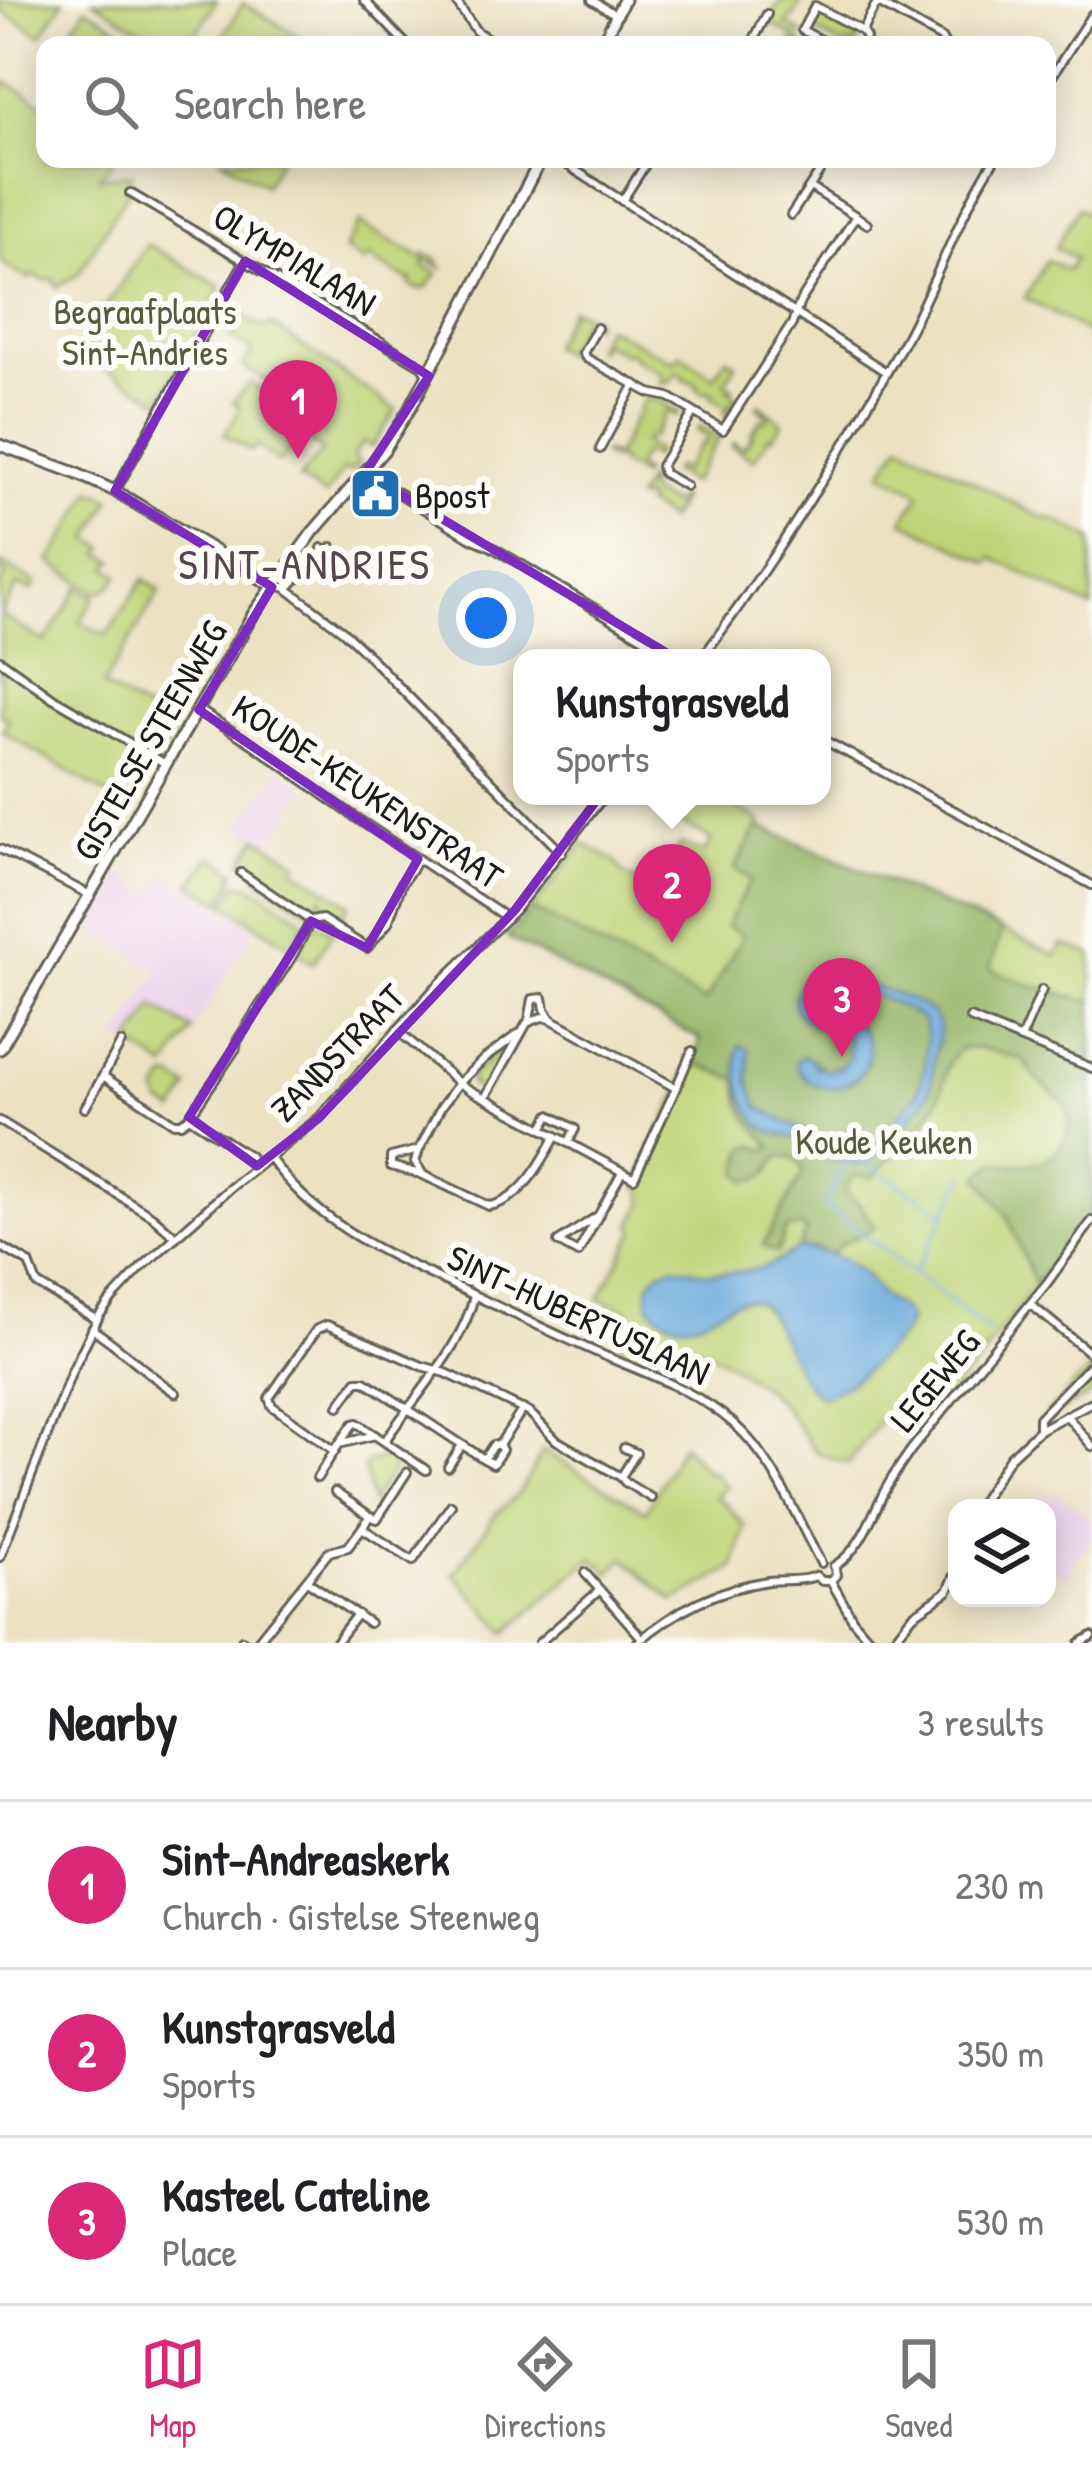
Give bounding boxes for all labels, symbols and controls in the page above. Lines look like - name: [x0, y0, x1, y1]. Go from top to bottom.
- search box: [36, 36, 1056, 168]
- icon: search: [78, 69, 144, 135]
- text: Search here: [174, 72, 366, 133]
- street label: OLYMPIALAAN: [204, 191, 386, 327]
- park label: Begraafplaats Sint-Andries: [53, 286, 237, 376]
- pin: 1: [259, 360, 337, 459]
- public building icon: Bpost: [348, 466, 404, 522]
- place label: Bpost: [415, 470, 490, 519]
- district label: SINT-ANDRIES: [178, 535, 432, 592]
- your location: [456, 588, 516, 648]
- street label: GISTELSE STEENWEG: [61, 611, 238, 869]
- popup: [513, 649, 831, 805]
- text: Kunstgrasveld: [556, 670, 788, 731]
- street label: KOUDE-KEUKENSTRAAT: [223, 682, 514, 900]
- text: Sports: [556, 731, 650, 784]
- pin: 2: [633, 844, 711, 943]
- pin: 3: [803, 958, 881, 1057]
- street label: ZANDSTRAAT: [259, 972, 416, 1132]
- park label: Koude Keuken: [795, 1116, 973, 1165]
- street label: SINT-HUBERTUSLAAN: [440, 1232, 718, 1396]
- street label: LEGEWEG: [878, 1318, 991, 1441]
- map controls: [948, 1499, 1056, 1607]
- button: layers: [948, 1499, 1056, 1607]
- text: Nearby: [48, 1687, 178, 1756]
- text: 3 results: [918, 1695, 1044, 1748]
- text: Sint-Andreaskerk: [162, 1828, 449, 1889]
- text: 1: [80, 1858, 94, 1911]
- text: 230 m: [955, 1858, 1044, 1911]
- text: Church · Gistelse Steenweg: [162, 1889, 540, 1942]
- text: Kunstgrasveld: [162, 1996, 394, 2057]
- text: 2: [78, 2026, 96, 2079]
- text: 350 m: [957, 2026, 1044, 2079]
- text: Sports: [162, 2057, 256, 2110]
- text: Kasteel Cateline: [162, 2164, 430, 2225]
- text: 3: [78, 2194, 96, 2247]
- text: 530 m: [957, 2194, 1044, 2247]
- text: Place: [162, 2225, 237, 2278]
- tab: Map: [140, 2331, 206, 2447]
- tab: Directions: [485, 2331, 606, 2447]
- tab: Saved: [885, 2331, 952, 2447]

